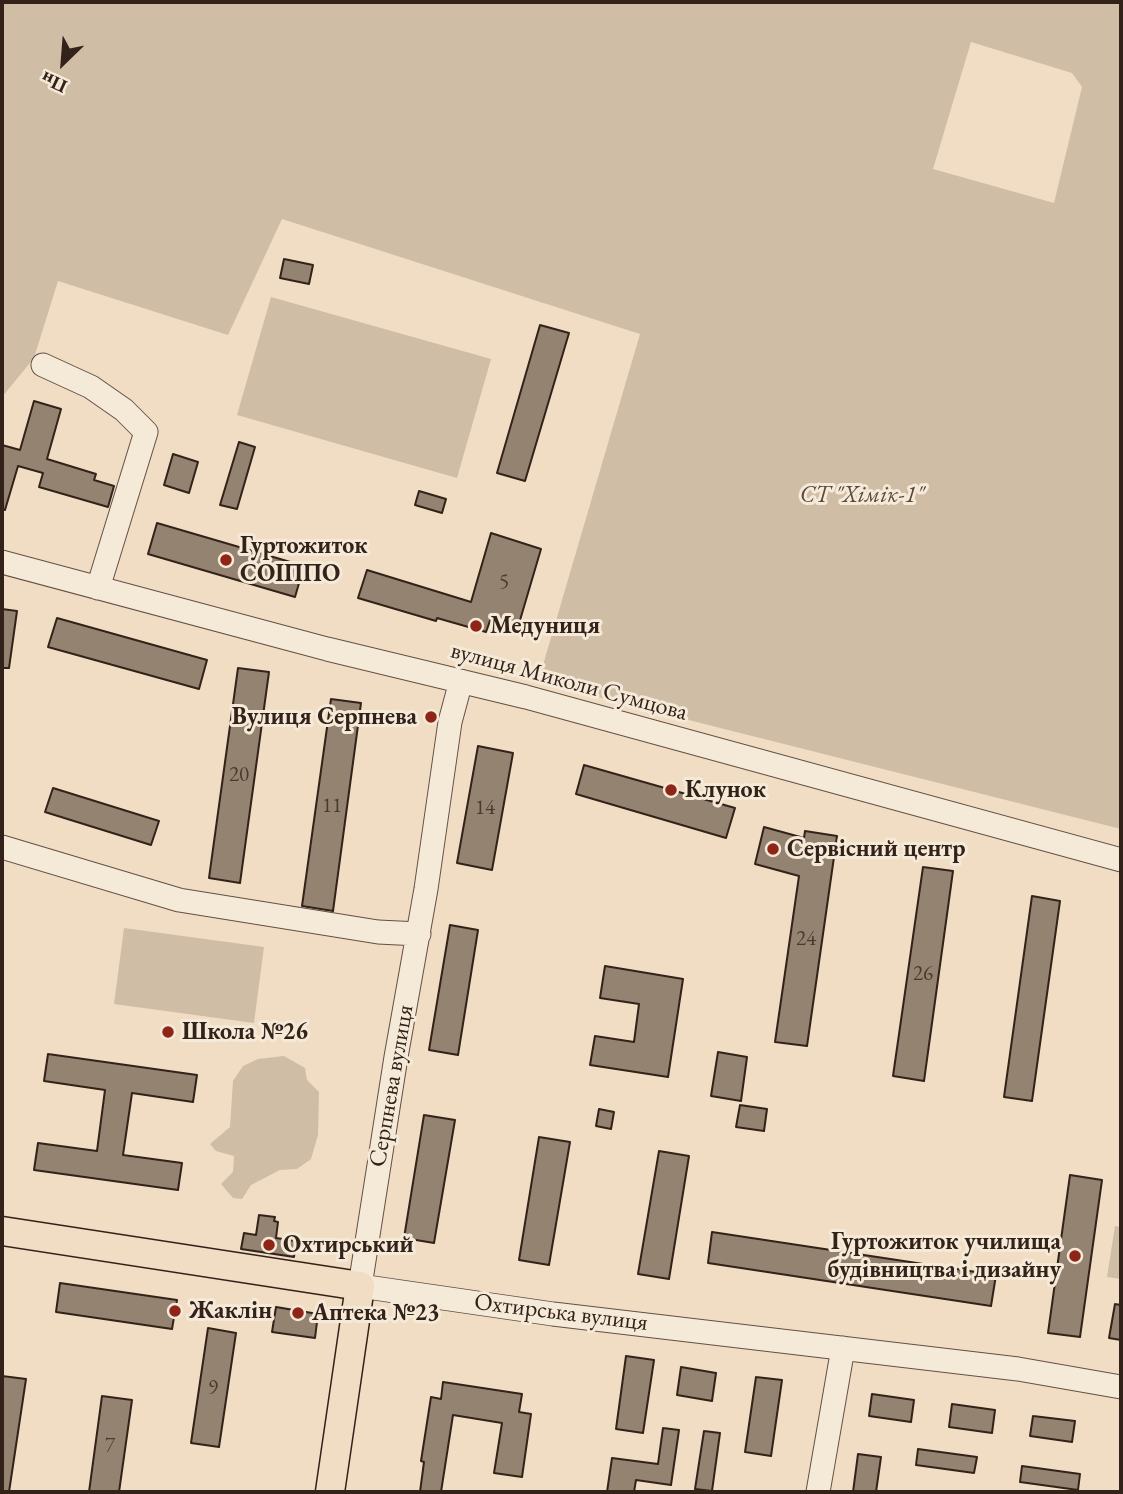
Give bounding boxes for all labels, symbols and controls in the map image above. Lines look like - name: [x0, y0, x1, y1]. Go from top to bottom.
- north arrow: [28, 28, 98, 98]
- text: Пн: [37, 66, 71, 99]
- park label: СТ "Хімік-1": [800, 481, 924, 509]
- place label: Гуртожиток СОІППО: [240, 532, 368, 588]
- marker: Гуртожиток СОІППО: [218, 552, 234, 568]
- house number: 5: [499, 569, 509, 595]
- place label: Медуниця: [490, 612, 600, 640]
- marker: Медуниця: [468, 618, 484, 634]
- street label: вулиця Миколи Сумцова: [447, 637, 691, 727]
- place label: Вулиця Серпнева: [232, 703, 417, 731]
- marker: Вулиця Серпнева: [423, 709, 439, 725]
- house number: 20: [229, 762, 249, 788]
- place label: Клунок: [685, 776, 766, 804]
- marker: Клунок: [663, 782, 679, 798]
- house number: 11: [322, 793, 342, 819]
- house number: 14: [475, 795, 495, 821]
- place label: Сервісний центр: [787, 835, 965, 863]
- marker: Сервісний центр: [765, 841, 781, 857]
- house number: 24: [796, 926, 816, 952]
- house number: 26: [913, 961, 933, 987]
- street label: Серпнева вулиця: [364, 1003, 420, 1169]
- place label: Школа №26: [182, 1018, 308, 1046]
- marker: Школа №26: [160, 1024, 176, 1040]
- place label: Гуртожиток училища будівництва і дизайну: [827, 1228, 1061, 1284]
- place label: Охтирський: [283, 1231, 414, 1259]
- marker: Охтирський: [261, 1237, 277, 1253]
- marker: Гуртожиток училища будівництва і дизайну: [1067, 1248, 1083, 1264]
- street label: Охтирська вулиця: [472, 1288, 650, 1338]
- place label: Жаклін: [189, 1297, 272, 1325]
- place label: Аптека №23: [312, 1299, 440, 1327]
- marker: Жаклін: [167, 1303, 183, 1319]
- marker: Аптека №23: [290, 1305, 306, 1321]
- house number: 9: [208, 1375, 218, 1401]
- house number: 7: [105, 1433, 115, 1459]

